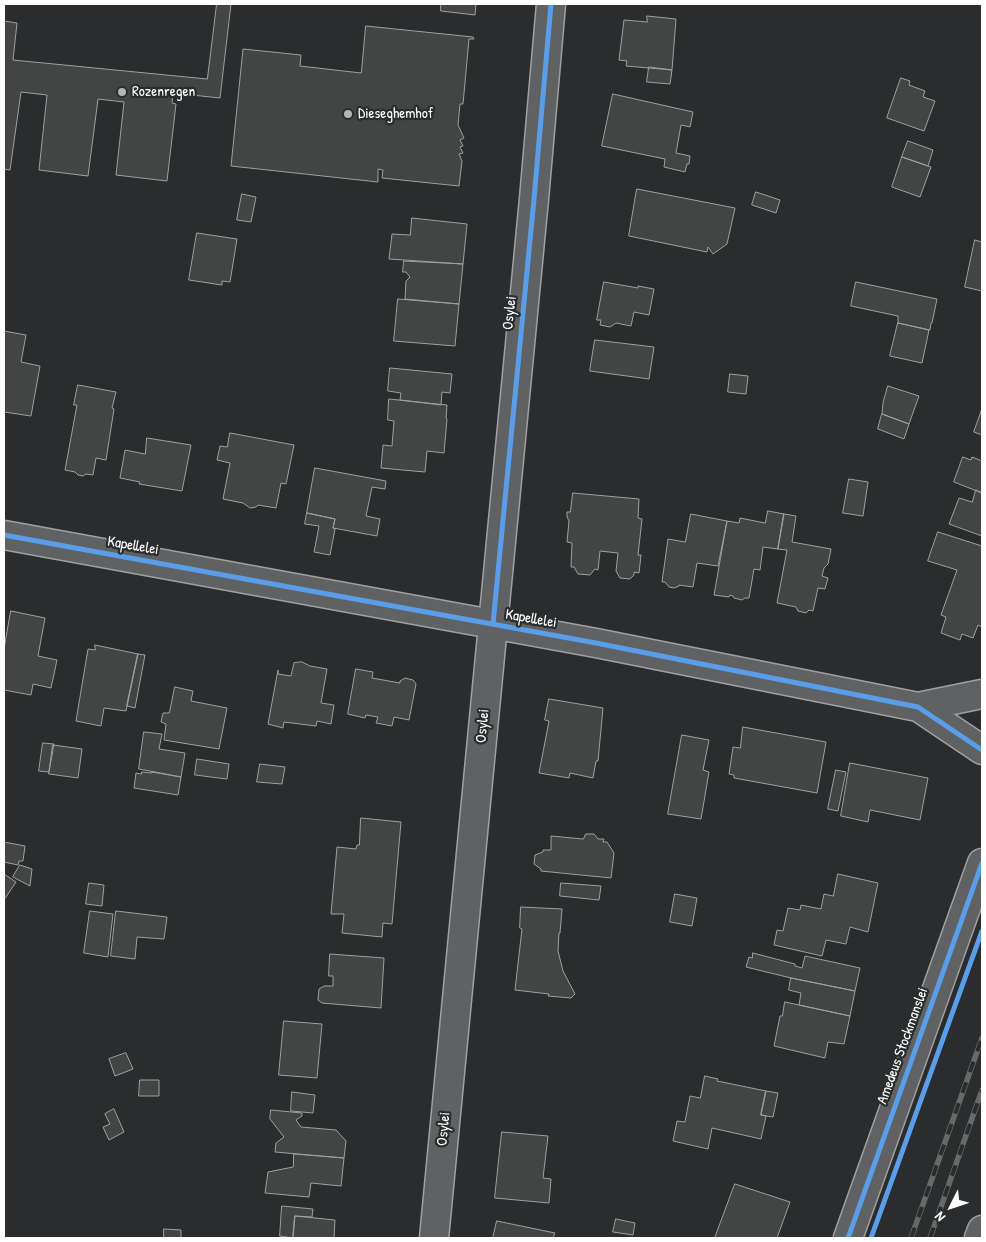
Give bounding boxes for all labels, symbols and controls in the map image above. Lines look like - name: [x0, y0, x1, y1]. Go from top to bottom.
- place label: Rozenregen: [132, 83, 195, 101]
- marker: Rozenregen: [116, 86, 128, 98]
- place label: Dieseghemhof: [358, 105, 433, 123]
- marker: Dieseghemhof: [342, 108, 354, 120]
- street label: Osylei: [499, 295, 521, 331]
- street label: Kapellelei: [106, 533, 160, 559]
- street label: Kapellelei: [504, 606, 558, 632]
- street label: Osylei: [473, 708, 493, 744]
- street label: Amedeus Stockmanslei: [874, 985, 932, 1107]
- street label: Osylei: [434, 1111, 454, 1147]
- north arrow: [926, 1182, 976, 1232]
- text: N: [930, 1208, 949, 1226]

